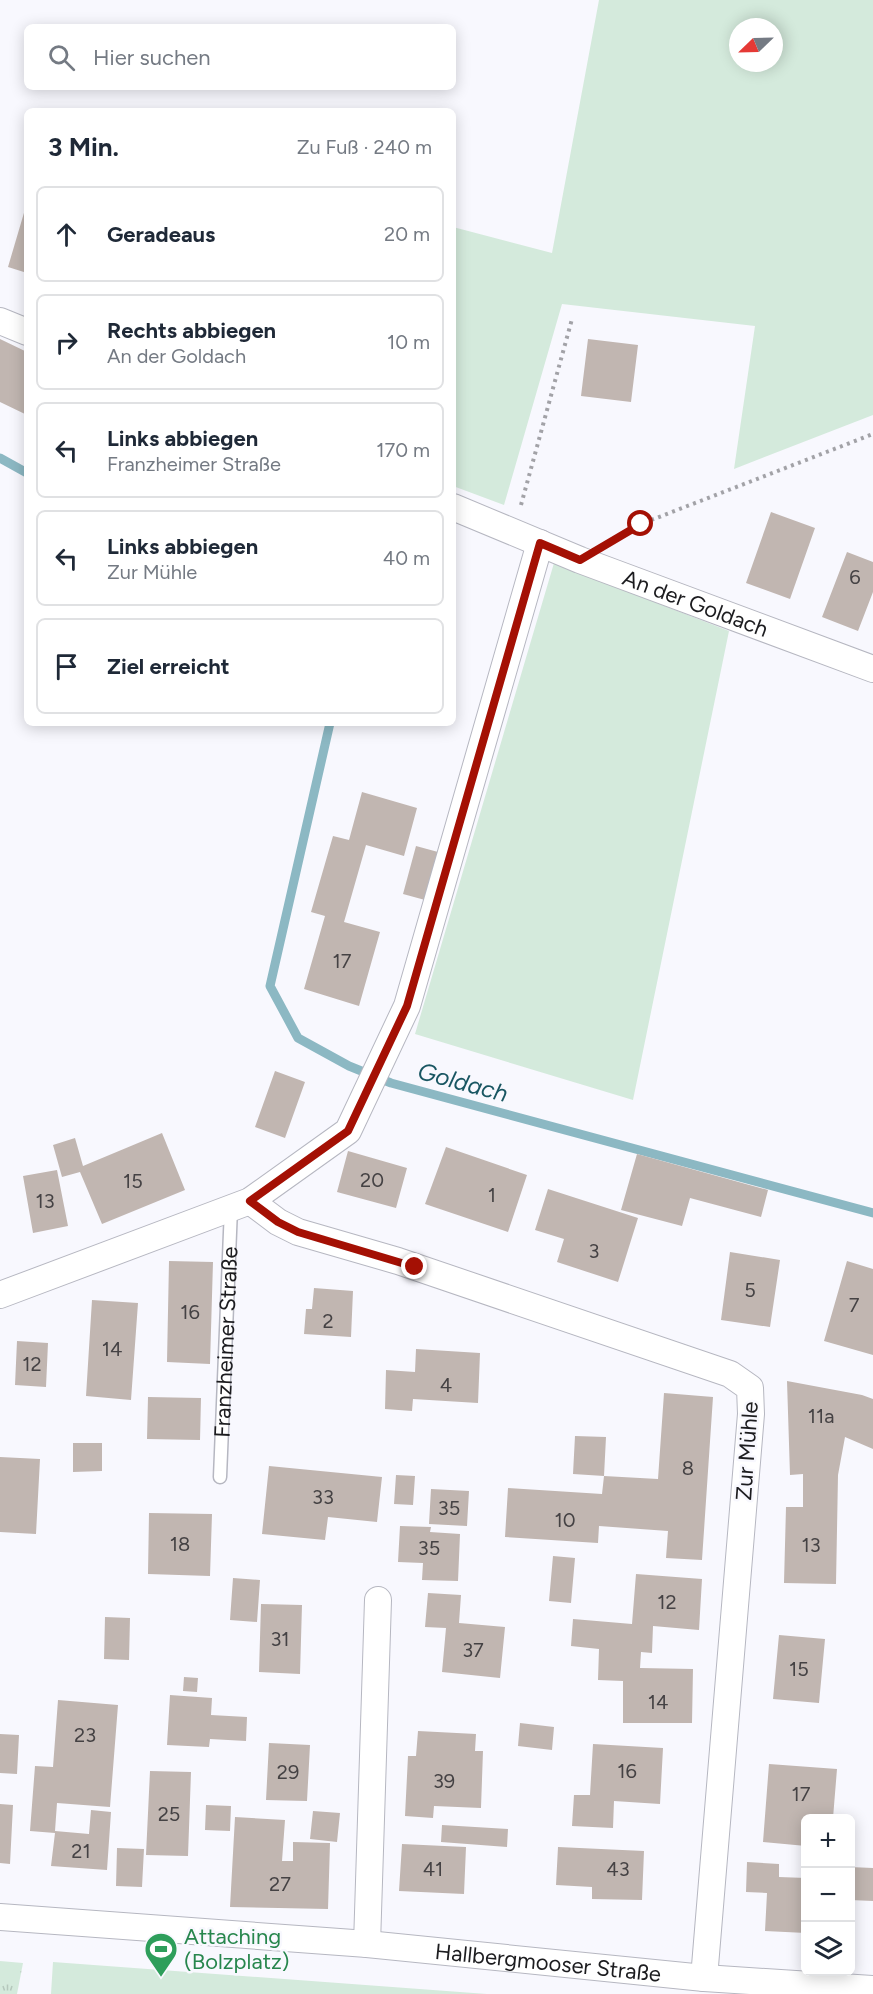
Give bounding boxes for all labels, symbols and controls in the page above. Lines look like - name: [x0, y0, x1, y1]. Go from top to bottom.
- north arrow: [729, 18, 783, 72]
- search box: [24, 24, 456, 90]
- icon: search: [45, 41, 78, 74]
- text: Hier suchen: [93, 44, 211, 71]
- text: 3 Min.: [48, 131, 119, 163]
- text: Zu Fuß · 240 m: [297, 135, 432, 159]
- icon: ahead: [50, 218, 83, 251]
- text: Geradeaus: [107, 221, 215, 248]
- text: 20 m: [384, 222, 430, 246]
- text: Rechts abbiegen: [107, 317, 276, 344]
- icon: right: [50, 326, 83, 359]
- text: 10 m: [387, 330, 430, 354]
- text: An der Goldach: [107, 344, 246, 368]
- text: Links abbiegen: [107, 425, 258, 452]
- icon: left: [50, 434, 83, 467]
- text: 170 m: [376, 438, 430, 462]
- text: Franzheimer Straße: [107, 452, 281, 476]
- route start: [627, 510, 653, 536]
- text: Links abbiegen: [107, 533, 258, 560]
- icon: left: [50, 542, 83, 575]
- text: 40 m: [383, 546, 430, 570]
- text: Zur Mühle: [107, 560, 197, 584]
- street label: An der Goldach: [619, 564, 772, 642]
- house number: 6: [849, 565, 861, 589]
- icon: arrive: [50, 650, 83, 683]
- text: Ziel erreicht: [107, 653, 230, 680]
- house number: 17: [333, 949, 352, 973]
- water label: Goldach: [415, 1056, 511, 1108]
- house number: 20: [360, 1168, 384, 1192]
- house number: 15: [123, 1169, 143, 1193]
- house number: 1: [488, 1183, 496, 1207]
- house number: 13: [35, 1189, 55, 1213]
- house number: 3: [589, 1239, 599, 1263]
- street label: Franzheimer Straße: [208, 1246, 243, 1438]
- route end: [401, 1253, 427, 1279]
- house number: 5: [744, 1278, 756, 1302]
- house number: 7: [849, 1293, 860, 1317]
- house number: 16: [180, 1300, 200, 1324]
- house number: 2: [322, 1309, 334, 1333]
- house number: 14: [102, 1337, 122, 1361]
- house number: 12: [22, 1352, 42, 1376]
- house number: 4: [440, 1373, 452, 1397]
- street label: Zur Mühle: [730, 1401, 764, 1501]
- house number: 11a: [808, 1404, 834, 1428]
- house number: 8: [682, 1456, 694, 1480]
- house number: 33: [312, 1485, 334, 1509]
- house number: 35: [438, 1496, 460, 1520]
- house number: 10: [554, 1508, 576, 1532]
- house number: 18: [170, 1532, 190, 1556]
- house number: 13: [801, 1533, 821, 1557]
- house number: 35: [418, 1536, 440, 1560]
- house number: 12: [657, 1590, 677, 1614]
- house number: 31: [270, 1627, 290, 1651]
- house number: 37: [462, 1638, 484, 1662]
- house number: 15: [789, 1657, 809, 1681]
- house number: 14: [648, 1690, 668, 1714]
- house number: 23: [74, 1723, 96, 1747]
- house number: 16: [617, 1759, 637, 1783]
- house number: 29: [277, 1760, 299, 1784]
- house number: 39: [433, 1769, 455, 1793]
- house number: 17: [792, 1782, 811, 1806]
- house number: 25: [158, 1802, 180, 1826]
- map controls: [801, 1814, 855, 1976]
- button: +: [801, 1814, 855, 1868]
- house number: 21: [71, 1839, 91, 1863]
- house number: 41: [423, 1857, 443, 1881]
- house number: 43: [606, 1857, 630, 1881]
- button: −: [801, 1868, 855, 1922]
- house number: 27: [269, 1872, 291, 1896]
- button: layers: [801, 1922, 855, 1976]
- place label: Attaching (Bolzplatz): [184, 1923, 290, 1975]
- sports icon: Attaching (Bolzplatz): [143, 1931, 179, 1978]
- street label: Hallbergmooser Straße: [434, 1937, 662, 1987]

